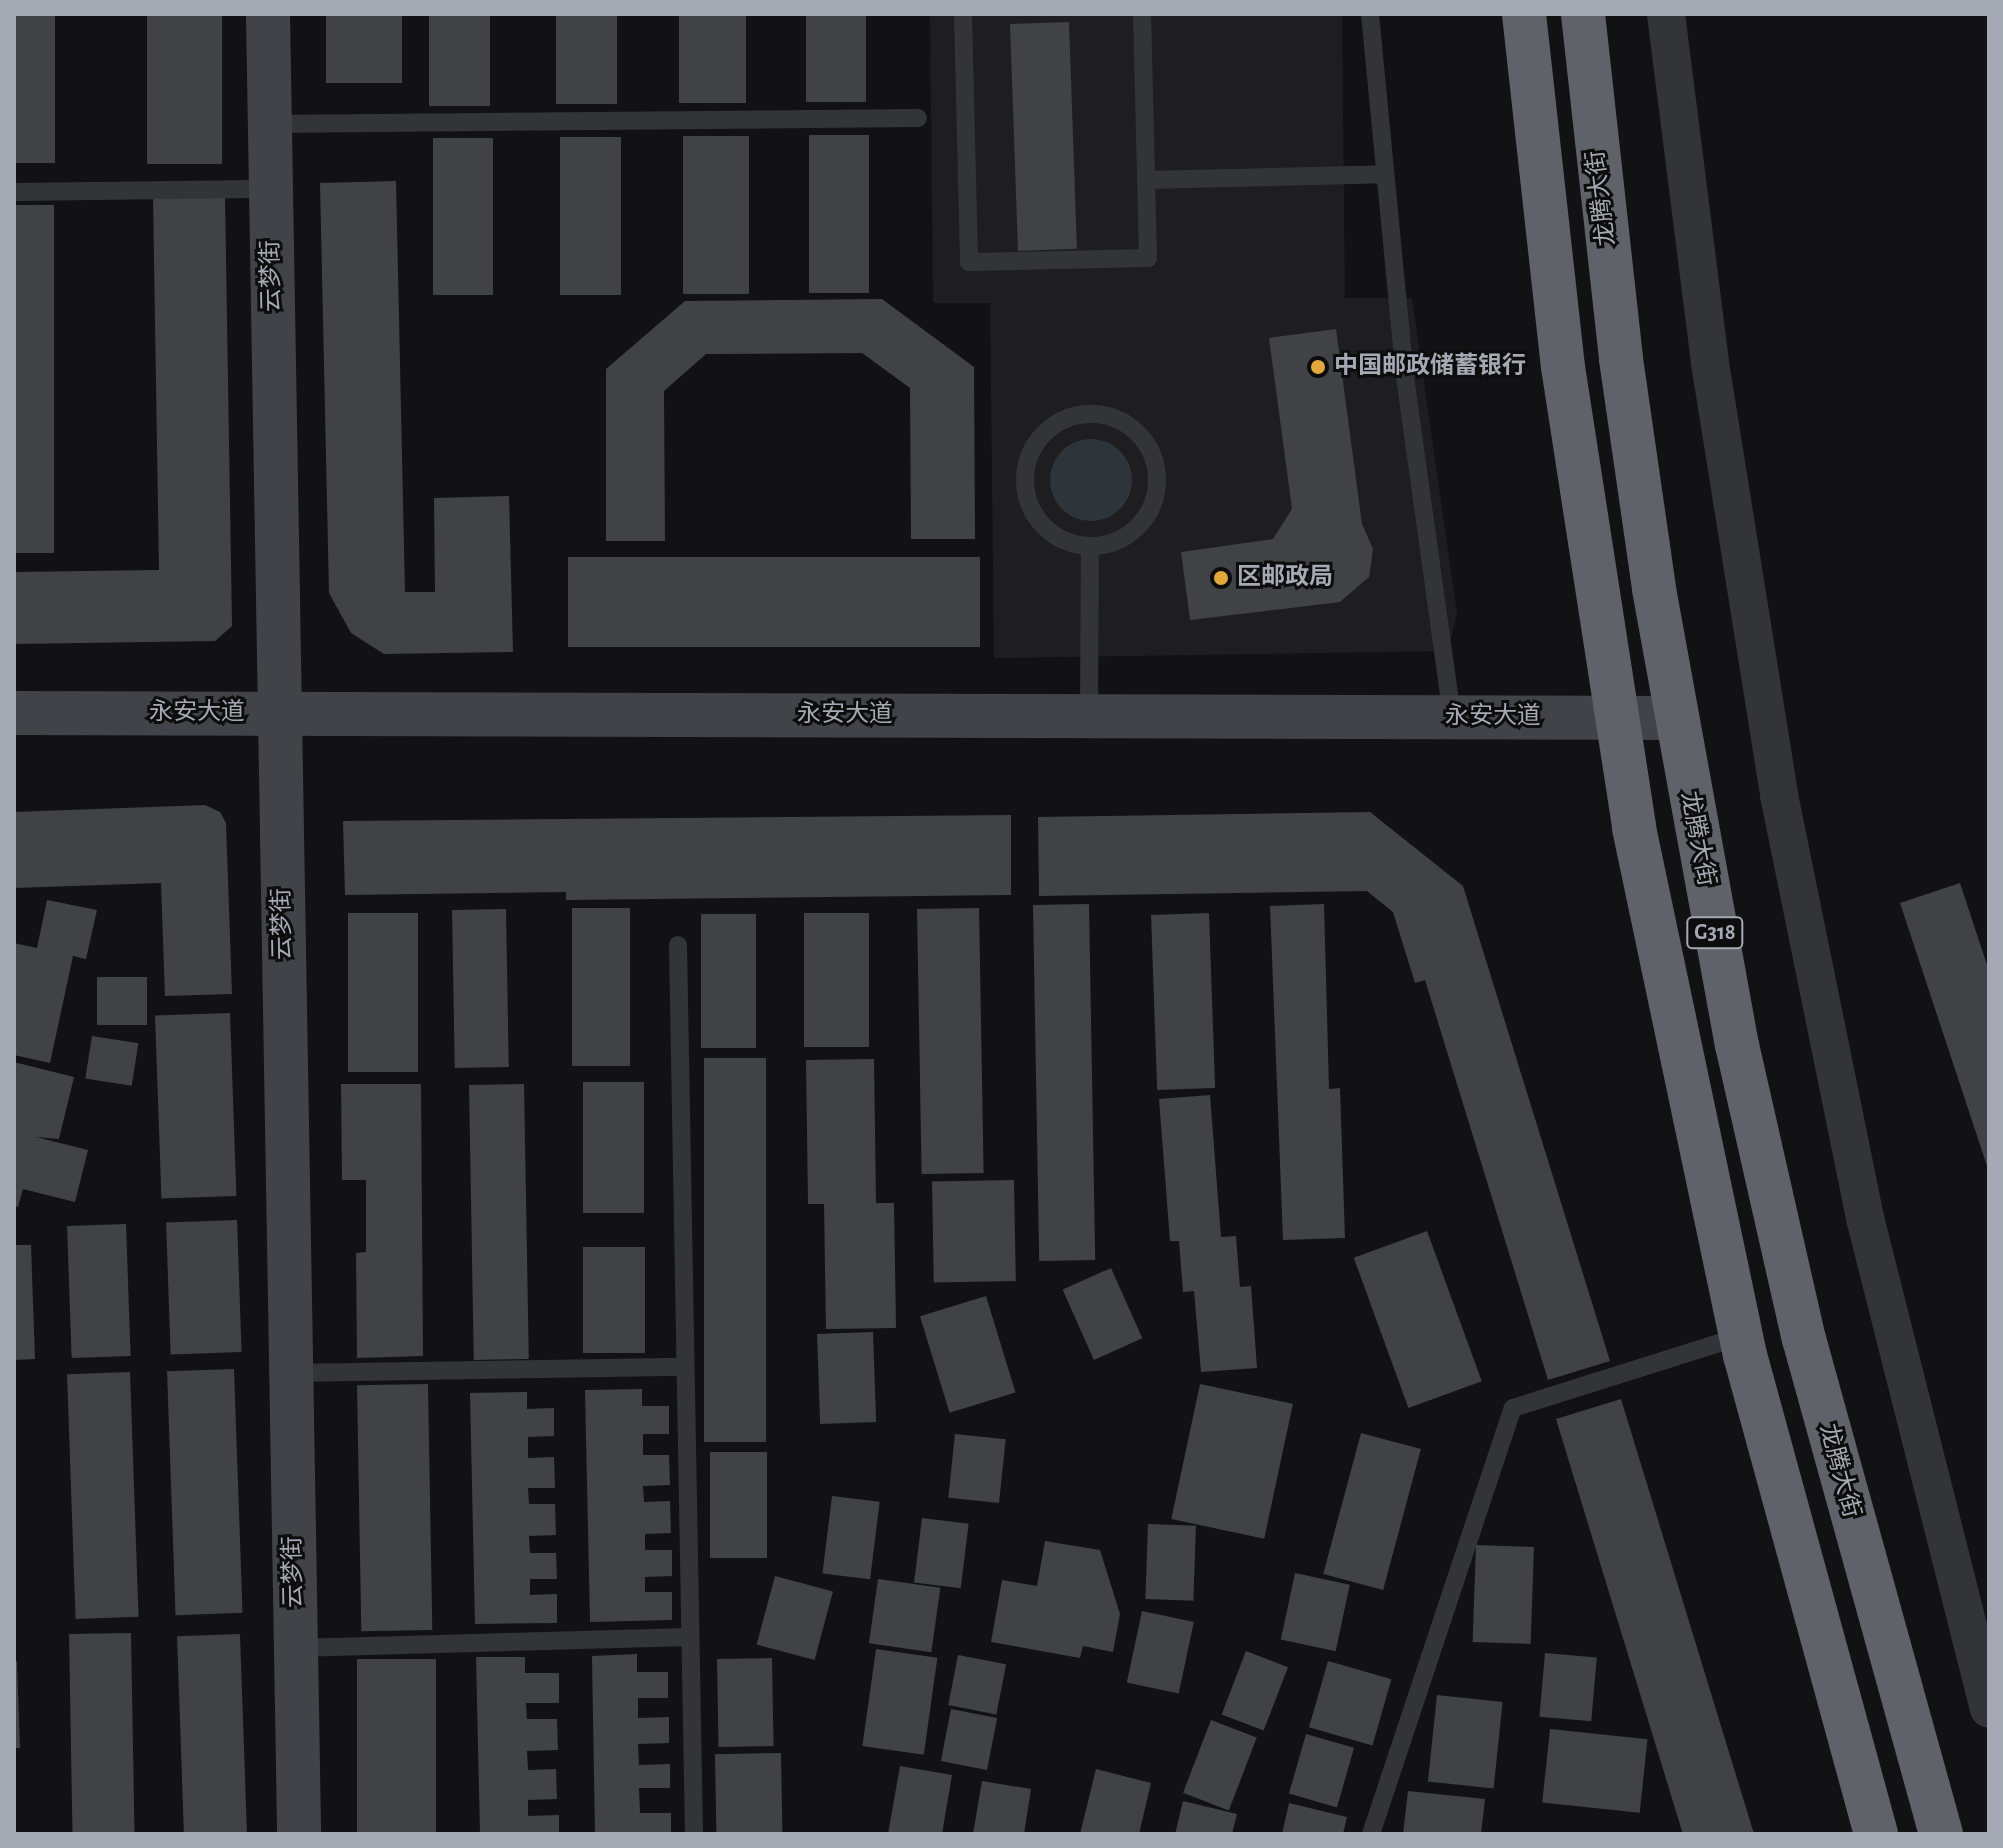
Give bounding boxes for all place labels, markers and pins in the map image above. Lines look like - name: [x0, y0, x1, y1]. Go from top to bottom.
- place label: 中国邮政储蓄银行: [1334, 353, 1526, 381]
- marker: 中国邮政储蓄银行: [1309, 358, 1327, 376]
- place label: 区邮政局: [1237, 564, 1333, 592]
- marker: 区邮政局: [1212, 569, 1230, 587]

